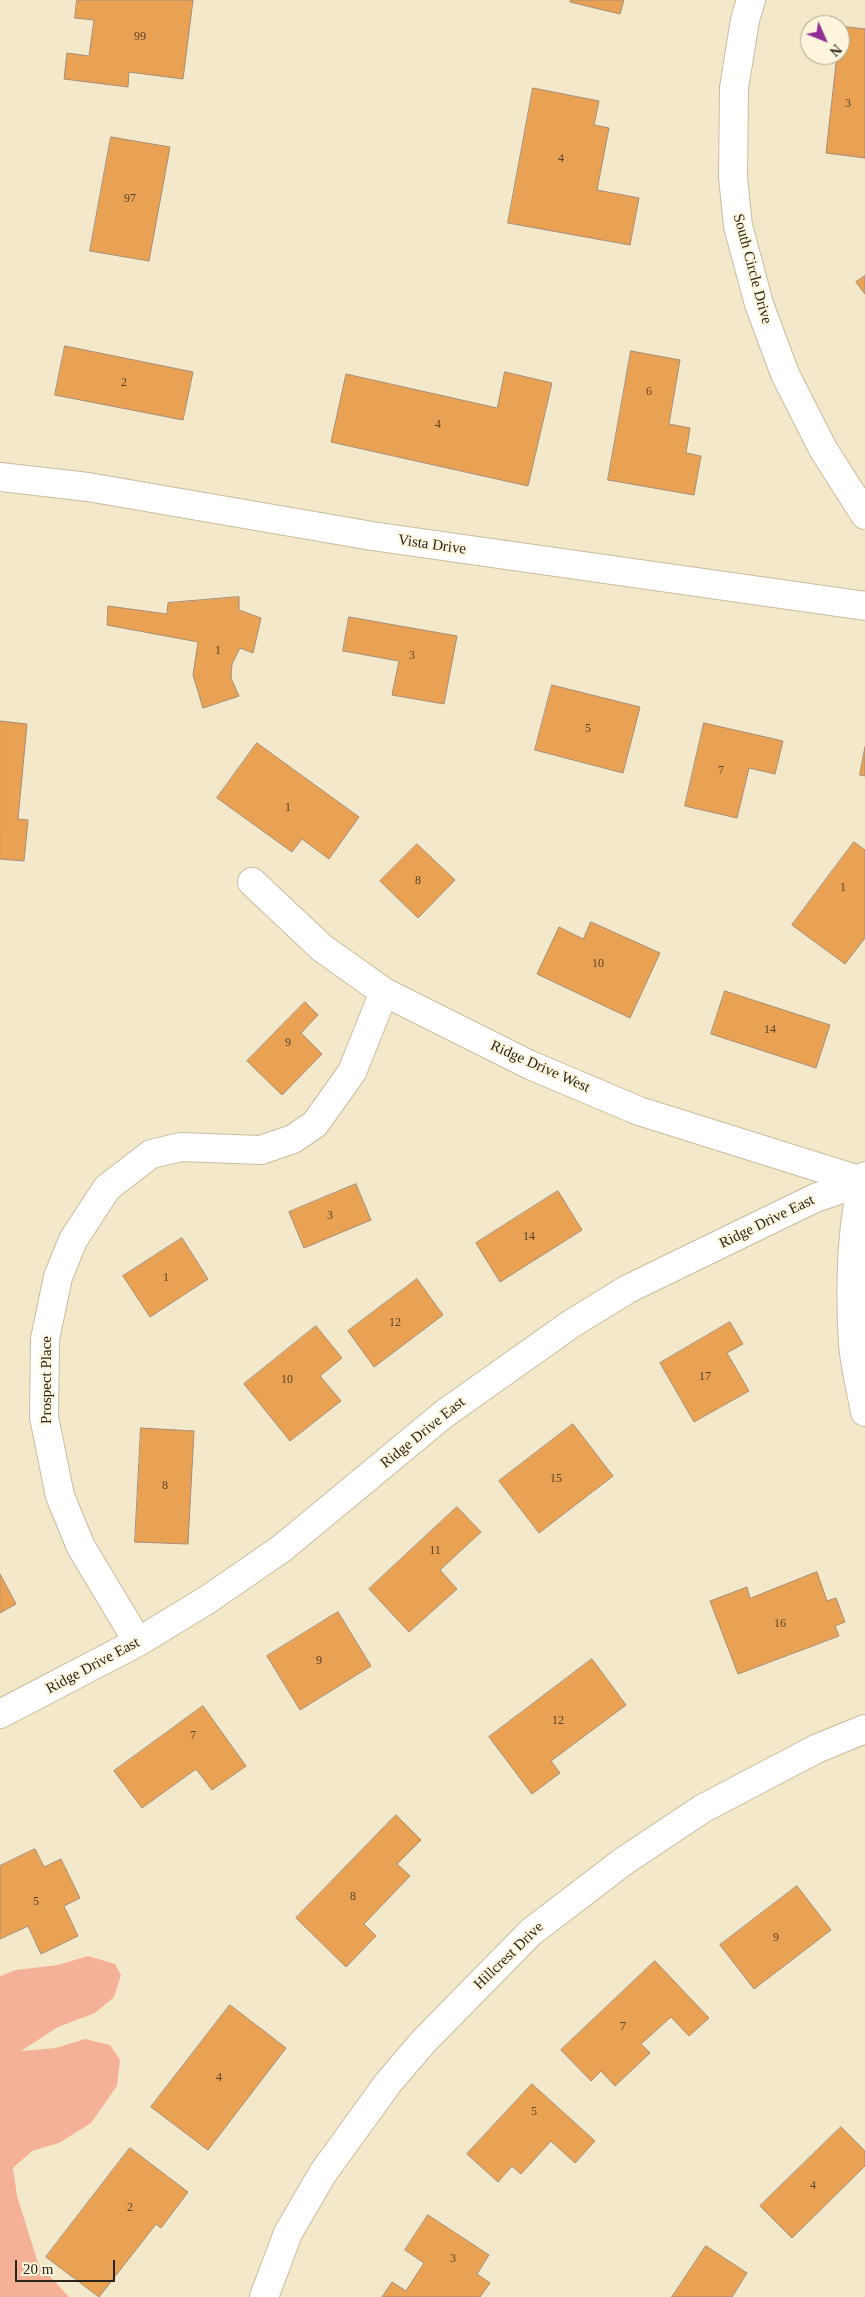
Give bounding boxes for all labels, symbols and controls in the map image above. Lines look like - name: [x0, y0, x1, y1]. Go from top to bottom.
- north arrow: [800, 15, 850, 65]
- house number: 99: [134, 30, 146, 44]
- text: N: [827, 41, 844, 59]
- house number: 3: [845, 97, 851, 111]
- house number: 4: [558, 152, 564, 166]
- house number: 97: [124, 192, 136, 206]
- street label: South Circle Drive: [729, 212, 775, 326]
- house number: 2: [121, 376, 127, 390]
- house number: 6: [646, 385, 652, 399]
- house number: 4: [435, 418, 441, 432]
- street label: Vista Drive: [397, 531, 467, 559]
- house number: 1: [215, 644, 221, 658]
- house number: 3: [409, 649, 415, 663]
- house number: 5: [585, 722, 591, 736]
- house number: 7: [718, 764, 724, 778]
- house number: 1: [285, 801, 291, 815]
- house number: 8: [415, 874, 421, 888]
- house number: 1: [840, 881, 846, 895]
- house number: 10: [592, 957, 604, 971]
- house number: 14: [764, 1023, 776, 1037]
- house number: 9: [285, 1036, 291, 1050]
- street label: Ridge Drive West: [487, 1037, 593, 1097]
- street label: Ridge Drive East: [717, 1191, 817, 1253]
- house number: 3: [327, 1209, 333, 1223]
- house number: 14: [523, 1230, 535, 1244]
- house number: 1: [163, 1271, 169, 1285]
- house number: 12: [389, 1316, 401, 1330]
- street label: Prospect Place: [38, 1336, 56, 1424]
- house number: 17: [699, 1370, 711, 1384]
- house number: 10: [281, 1373, 293, 1387]
- street label: Ridge Drive East: [377, 1393, 469, 1473]
- house number: 15: [550, 1472, 562, 1486]
- house number: 8: [162, 1479, 168, 1493]
- house number: 11: [429, 1544, 441, 1558]
- house number: 16: [774, 1617, 786, 1631]
- street label: Ridge Drive East: [43, 1634, 143, 1698]
- house number: 9: [316, 1654, 322, 1668]
- house number: 12: [552, 1714, 564, 1728]
- house number: 7: [190, 1729, 196, 1743]
- house number: 8: [350, 1890, 356, 1904]
- house number: 5: [33, 1895, 39, 1909]
- street label: Hillcrest Drive: [471, 1918, 547, 1994]
- house number: 9: [773, 1931, 779, 1945]
- house number: 7: [620, 2020, 626, 2034]
- house number: 4: [216, 2071, 222, 2085]
- house number: 5: [531, 2105, 537, 2119]
- house number: 4: [810, 2179, 816, 2193]
- house number: 2: [127, 2201, 133, 2215]
- scale bar: [18, 2250, 118, 2282]
- house number: 3: [450, 2252, 456, 2266]
- text: 20 m: [23, 2261, 53, 2277]

